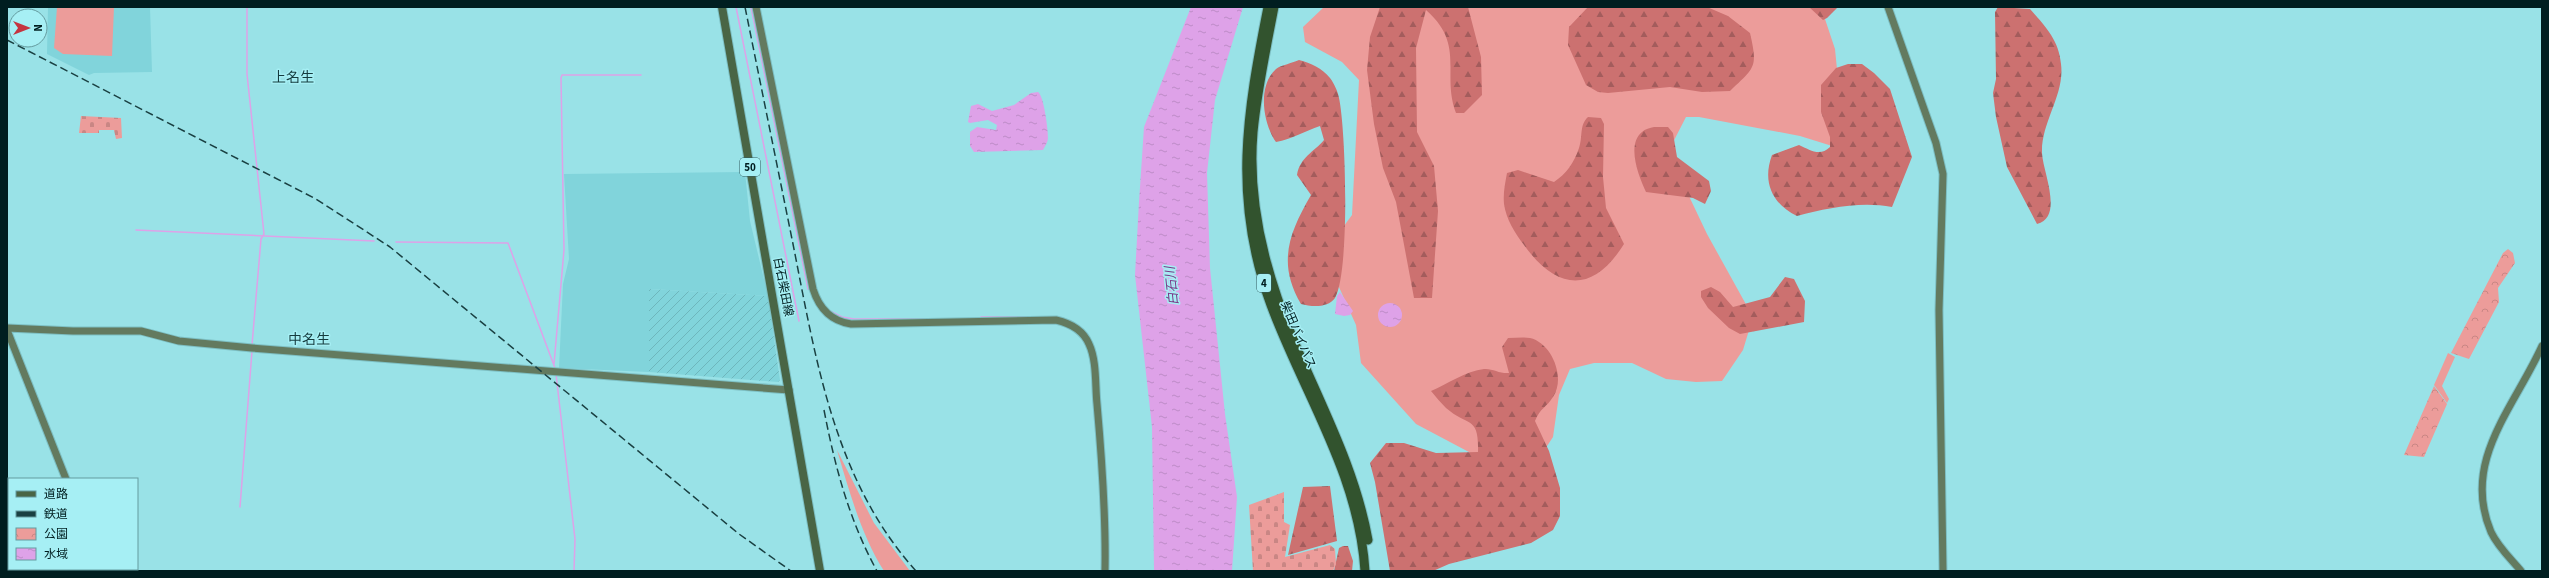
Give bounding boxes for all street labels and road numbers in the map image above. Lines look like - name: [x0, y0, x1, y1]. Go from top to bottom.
- road number: 50: [740, 158, 760, 176]
- street label: 白石柴田線: [769, 256, 797, 318]
- road number: 4: [1257, 274, 1271, 292]
- street label: 柴田バイパス: [1276, 299, 1320, 371]

